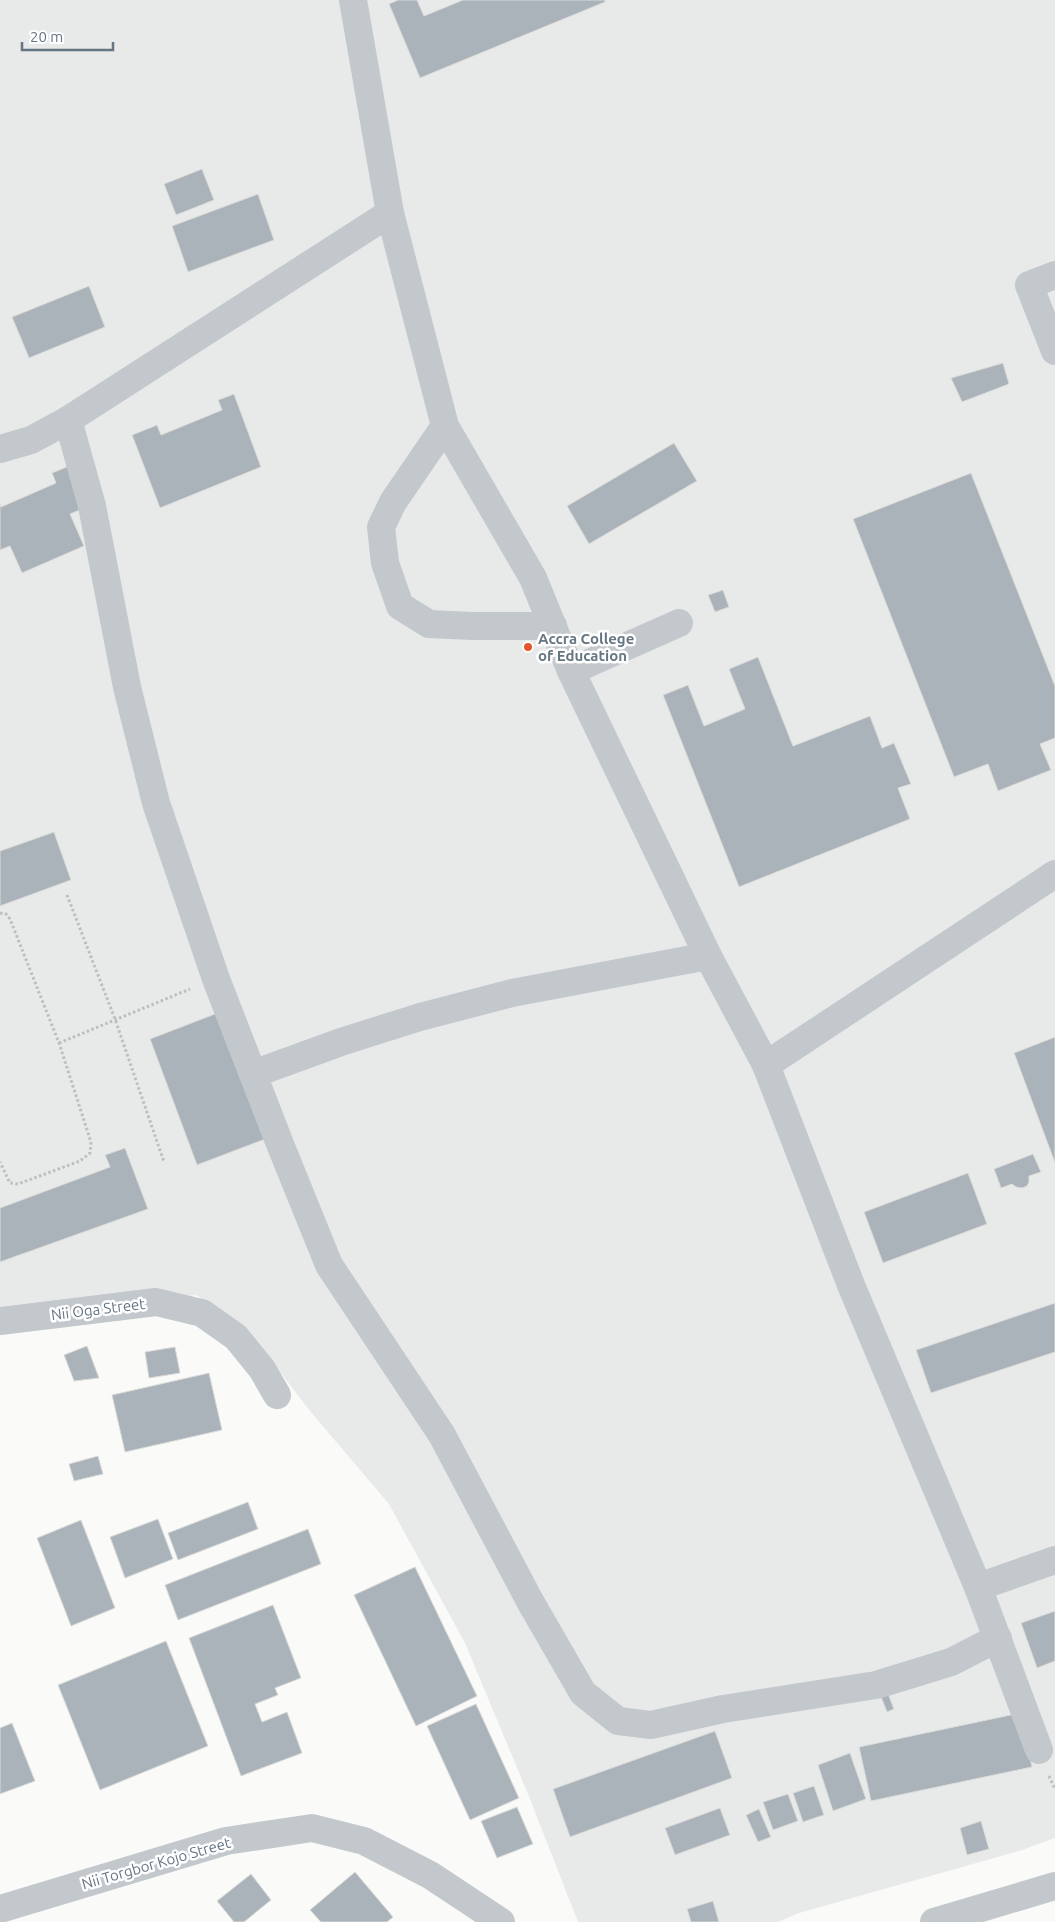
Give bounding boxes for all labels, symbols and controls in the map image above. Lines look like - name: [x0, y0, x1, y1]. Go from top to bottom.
- scale bar: [22, 20, 114, 52]
- text: 20 m: [30, 28, 63, 45]
- place label: Accra College of Education: [538, 630, 634, 664]
- marker: Accra College of Education: [522, 641, 534, 653]
- street label: Nii Oga Street: [50, 1295, 146, 1323]
- street label: Nii Torgbor Kojo Street: [80, 1834, 233, 1892]

